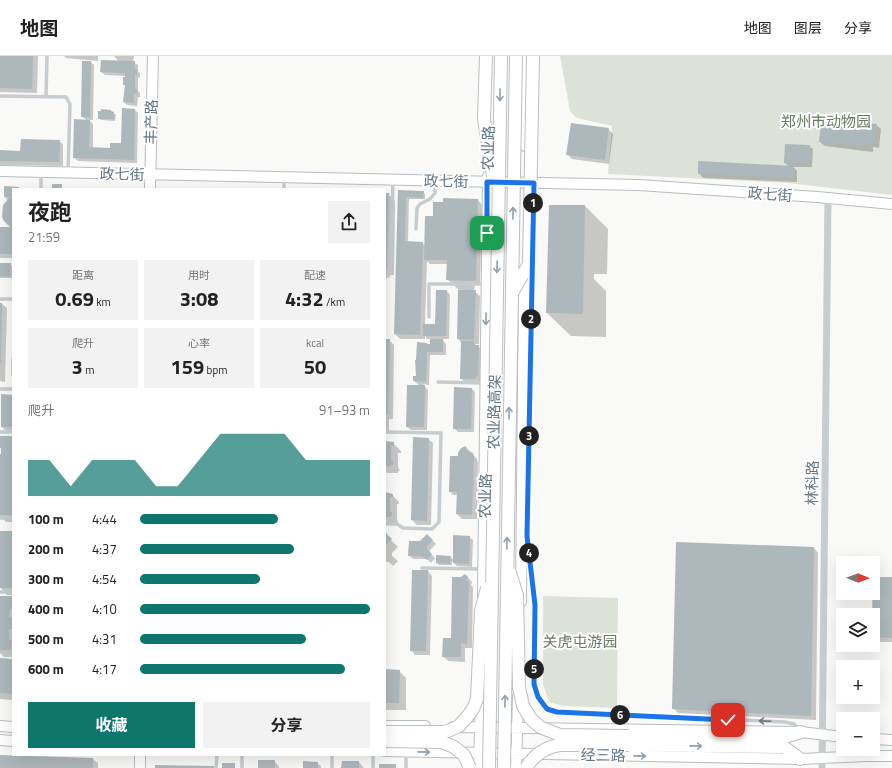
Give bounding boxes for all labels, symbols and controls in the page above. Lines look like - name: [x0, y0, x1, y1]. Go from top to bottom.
- text: 地图: [20, 13, 58, 42]
- text: 地图: [744, 17, 772, 38]
- text: 图层: [794, 17, 822, 38]
- text: 分享: [844, 17, 872, 38]
- one-way arrow: [496, 88, 504, 101]
- street label: 丰产路: [139, 99, 163, 145]
- park label: 郑州市动物园: [781, 110, 871, 133]
- street label: 农业路: [476, 125, 500, 171]
- street label: 政七街: [99, 162, 145, 186]
- street label: 政七街: [423, 169, 469, 193]
- street label: 政七街: [747, 181, 793, 207]
- pin: 1: [523, 193, 543, 213]
- text: 夜跑: [28, 195, 72, 229]
- text: 1: [530, 195, 536, 211]
- button: share: [328, 201, 370, 243]
- one-way arrow: [509, 207, 517, 220]
- pin: [470, 216, 504, 250]
- icon: arrive: [476, 222, 498, 244]
- text: 21:59: [28, 227, 60, 247]
- one-way arrow: [493, 260, 501, 273]
- text: 距离: [72, 267, 94, 283]
- text: 用时: [188, 267, 210, 283]
- text: 配速: [304, 267, 326, 283]
- text: 0.69: [55, 283, 94, 314]
- text: 3:08: [180, 283, 218, 314]
- text: 4:32: [285, 283, 324, 314]
- text: km: [94, 294, 111, 310]
- text: /km: [324, 294, 345, 310]
- pin: 2: [521, 309, 541, 329]
- text: 2: [528, 311, 534, 327]
- one-way arrow: [482, 312, 490, 325]
- text: 爬升: [72, 335, 94, 351]
- text: 心率: [188, 335, 210, 351]
- text: kcal: [306, 335, 324, 351]
- text: 3: [72, 351, 83, 382]
- text: 159: [171, 351, 204, 382]
- text: 50: [304, 351, 326, 382]
- text: m: [83, 362, 94, 378]
- text: bpm: [204, 362, 227, 378]
- street label: 农业路高架: [482, 374, 506, 450]
- text: 爬升: [28, 400, 54, 420]
- text: 91–93 m: [319, 400, 370, 420]
- one-way arrow: [505, 407, 513, 420]
- pin: 3: [519, 426, 539, 446]
- text: 3: [526, 428, 532, 444]
- street label: 林科路: [800, 460, 824, 506]
- street label: 农业路: [473, 473, 497, 519]
- text: 100 m: [28, 509, 64, 529]
- text: 4:44: [92, 509, 117, 529]
- one-way arrow: [503, 537, 511, 550]
- text: 200 m: [28, 539, 64, 559]
- text: 4:37: [92, 539, 117, 559]
- pin: 4: [519, 543, 539, 563]
- text: 4: [526, 545, 532, 561]
- north arrow: [836, 556, 880, 600]
- map controls: [836, 556, 880, 756]
- text: 300 m: [28, 569, 64, 589]
- text: 4:54: [92, 569, 117, 589]
- text: 400 m: [28, 599, 64, 619]
- text: 4:10: [92, 599, 117, 619]
- button: layers: [836, 608, 880, 652]
- text: 500 m: [28, 629, 64, 649]
- text: 4:31: [92, 629, 117, 649]
- park label: 关虎屯游园: [542, 630, 618, 653]
- text: 600 m: [28, 659, 64, 679]
- text: 4:17: [92, 659, 117, 679]
- pin: 5: [524, 659, 544, 679]
- button: +: [836, 660, 880, 704]
- text: 5: [531, 661, 537, 677]
- one-way arrow: [501, 695, 509, 708]
- button: 收藏: [28, 702, 195, 748]
- button: 分享: [203, 702, 370, 748]
- pin: [711, 703, 745, 737]
- pin: 6: [610, 705, 630, 725]
- text: 6: [617, 707, 623, 723]
- icon: check: [717, 709, 739, 731]
- button: −: [836, 712, 880, 756]
- one-way arrow: [759, 718, 772, 725]
- one-way arrow: [689, 742, 702, 750]
- street label: 经三路: [580, 743, 626, 767]
- one-way arrow: [417, 748, 430, 755]
- one-way arrow: [633, 752, 646, 760]

